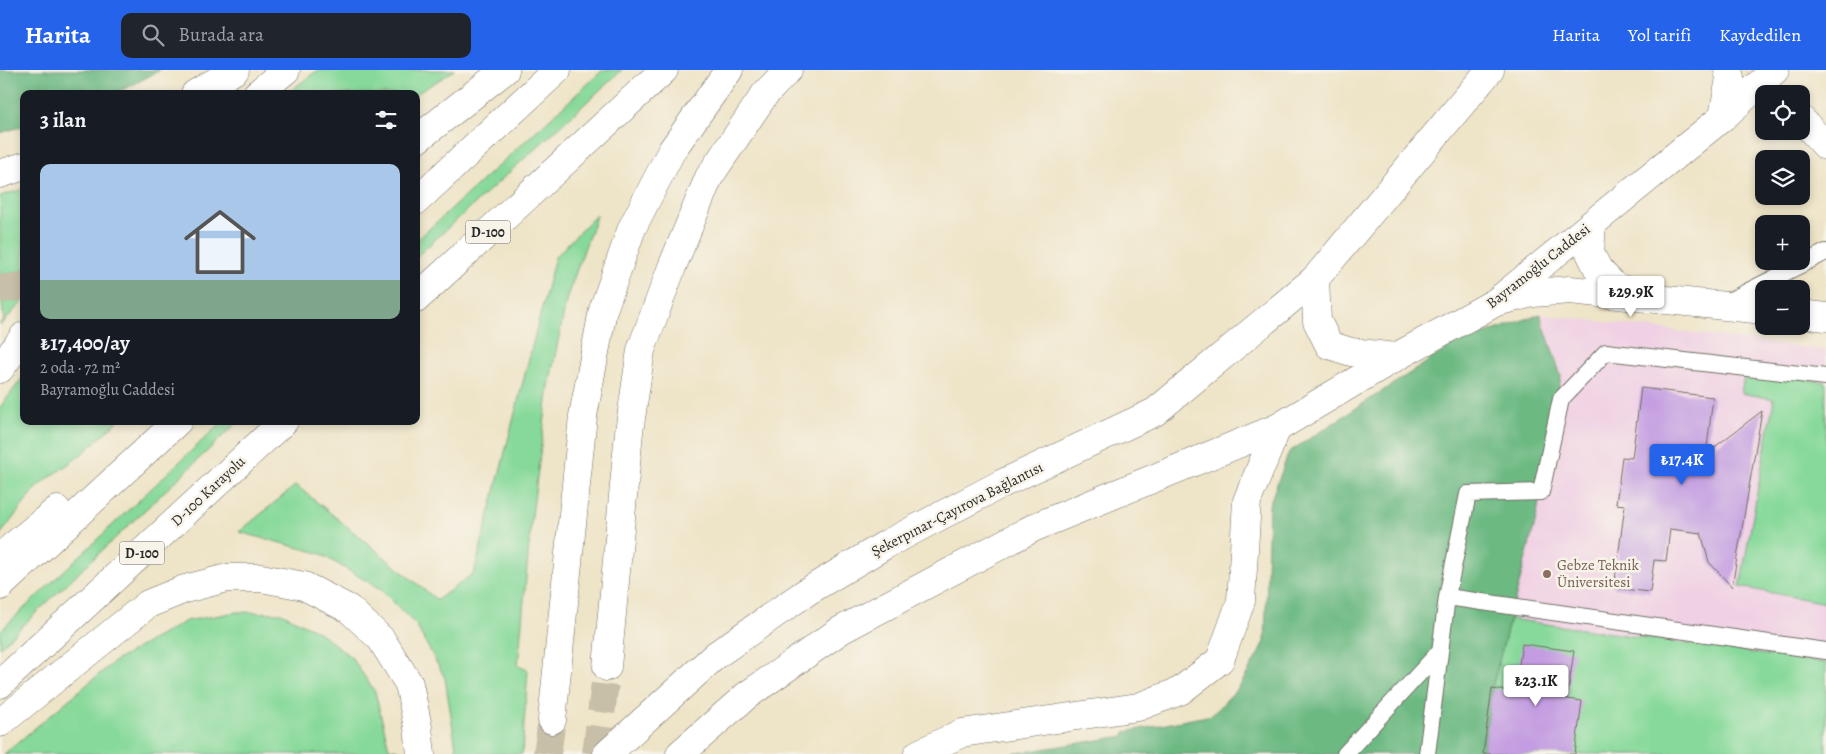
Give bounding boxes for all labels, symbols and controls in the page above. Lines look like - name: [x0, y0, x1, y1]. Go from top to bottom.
- search box: [121, 13, 471, 58]
- text: Harita: [25, 19, 91, 51]
- icon: search: [139, 21, 167, 49]
- text: Burada ara: [179, 22, 264, 48]
- text: Harita: [1552, 23, 1600, 47]
- text: Yol tarifi: [1628, 23, 1691, 47]
- text: Kaydedilen: [1719, 23, 1801, 47]
- map controls: [1755, 85, 1810, 335]
- button: locate: [1755, 85, 1810, 140]
- text: 3 ilan: [40, 106, 86, 134]
- icon: filters: [372, 106, 400, 134]
- button: layers: [1755, 150, 1810, 205]
- icon: home: [175, 197, 265, 287]
- button: +: [1755, 215, 1810, 270]
- street label: Bayramoğlu Caddesi: [1482, 219, 1594, 313]
- road number: D-100: [466, 220, 510, 243]
- pin: ₺29.9K: [1590, 276, 1672, 318]
- button: −: [1755, 280, 1810, 335]
- text: ₺29.9K: [1608, 281, 1654, 303]
- text: ₺17,400/ay: [40, 329, 130, 357]
- text: 2 oda · 72 m²: [40, 357, 120, 379]
- text: Bayramoğlu Caddesi: [40, 379, 175, 401]
- pin: ₺17.4K: [1641, 444, 1723, 486]
- text: ₺17.4K: [1661, 449, 1703, 471]
- street label: D-100 Karayolu: [167, 451, 250, 531]
- street label: Şekerpınar-Çayırova Bağlantısı: [868, 457, 1046, 561]
- road number: D-100: [120, 542, 164, 564]
- place label: Gebze Teknik Üniversitesi: [1557, 555, 1640, 592]
- marker: Gebze Teknik Üniversitesi: [1541, 568, 1553, 580]
- pin: ₺23.1K: [1495, 664, 1577, 707]
- text: ₺23.1K: [1514, 670, 1558, 692]

